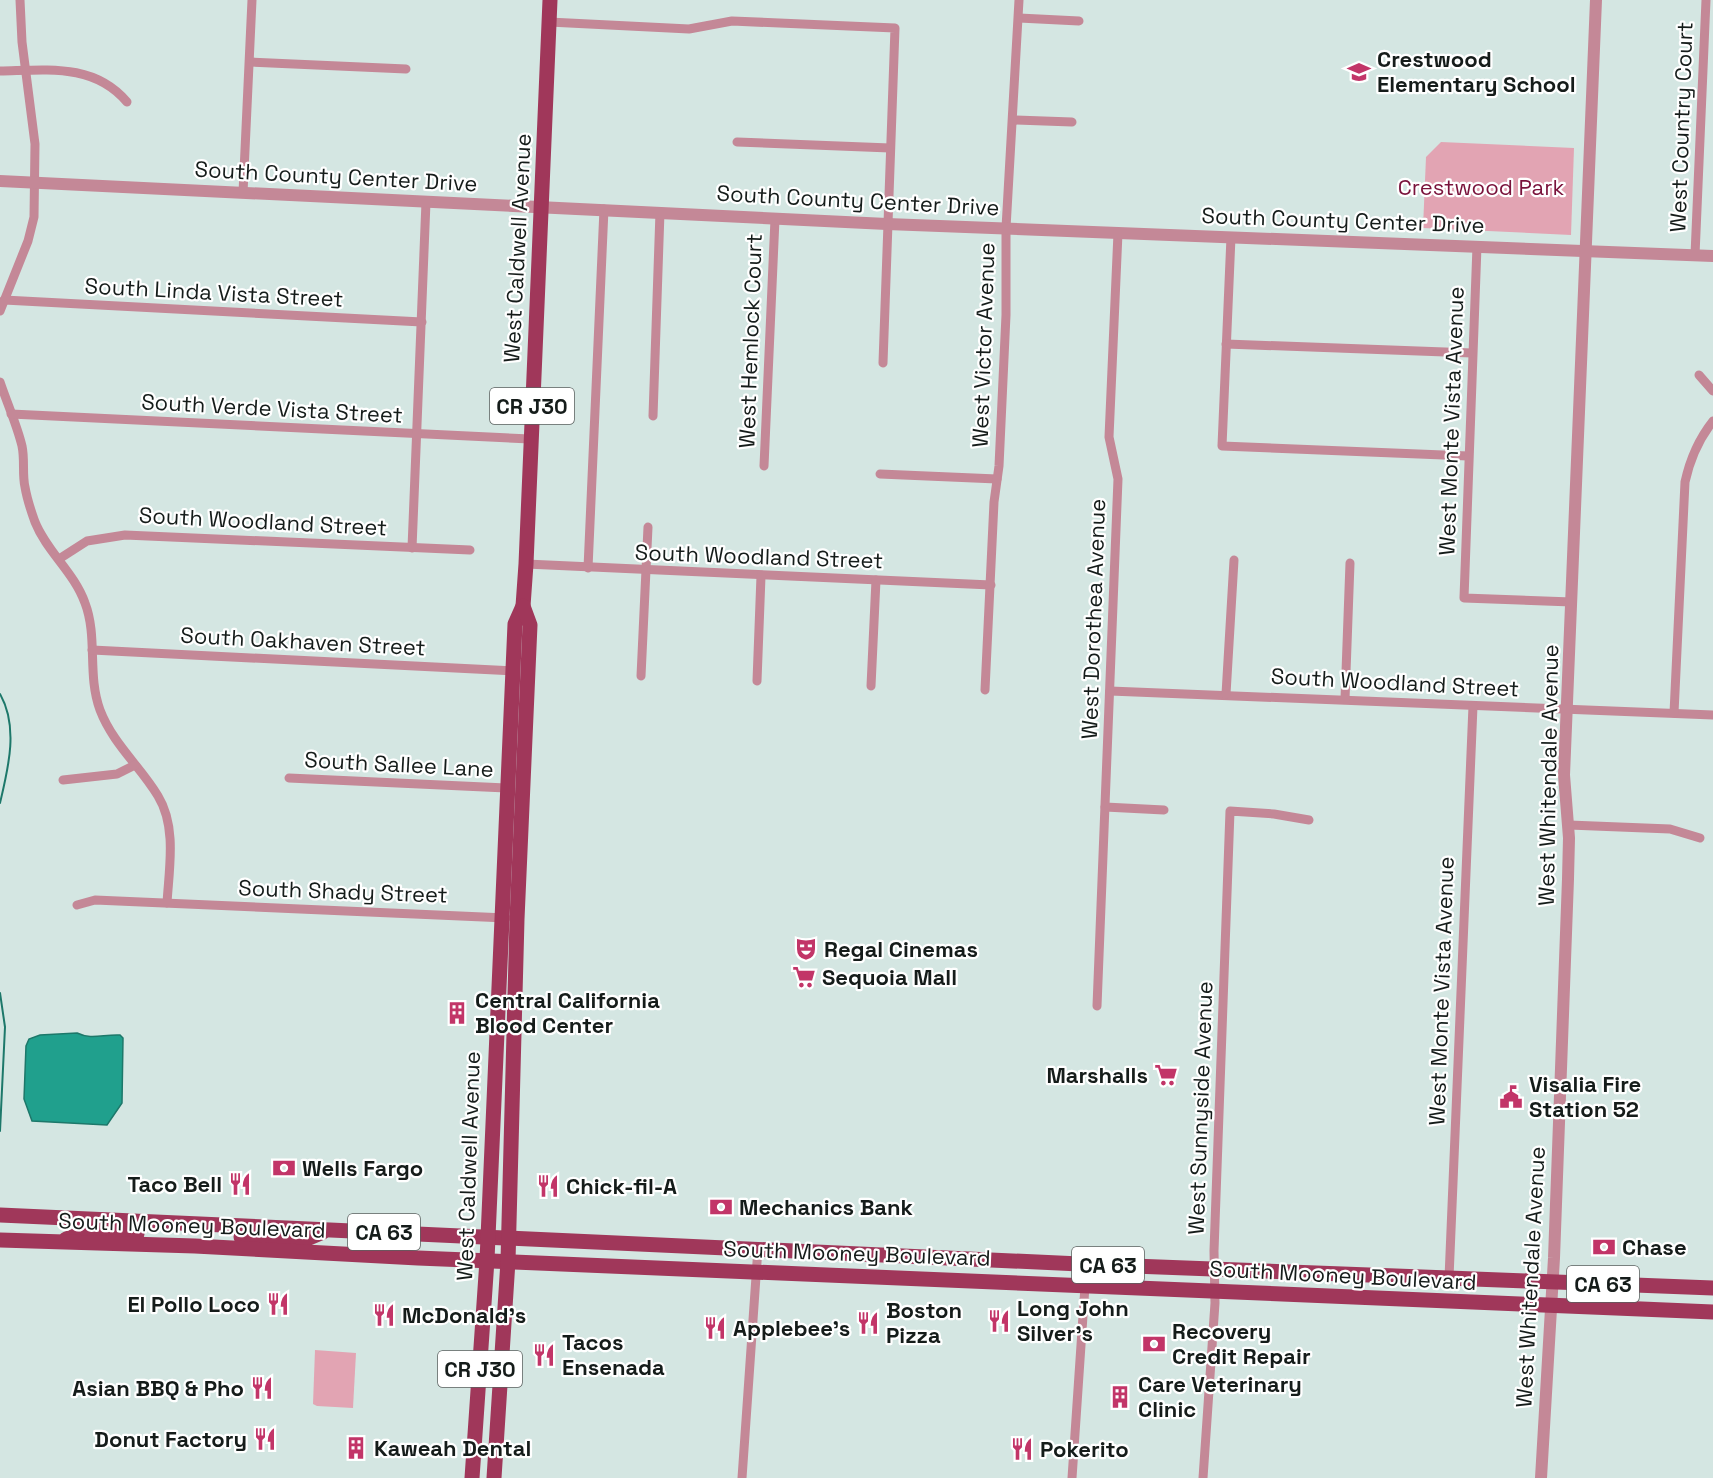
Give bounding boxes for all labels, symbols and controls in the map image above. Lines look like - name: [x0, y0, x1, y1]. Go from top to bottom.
- street label: West Country Court: [1663, 21, 1699, 233]
- place label: Crestwood Elementary School: [1377, 45, 1576, 98]
- school or university icon: Crestwood Elementary School: [1346, 59, 1372, 85]
- street label: West Caldwell Avenue: [497, 133, 537, 363]
- street label: South County Center Drive: [194, 155, 478, 197]
- park label: Crestwood Park: [1398, 173, 1565, 201]
- street label: South County Center Drive: [716, 179, 1000, 221]
- street label: South County Center Drive: [1201, 201, 1485, 239]
- street label: West Hemlock Court: [732, 233, 768, 449]
- street label: West Victor Avenue: [965, 242, 1001, 448]
- street label: South Linda Vista Street: [84, 271, 344, 313]
- street label: West Monte Vista Avenue: [1432, 286, 1470, 556]
- street label: South Verde Vista Street: [141, 387, 403, 429]
- road number: CR J30: [490, 388, 574, 424]
- street label: West Dorothea Avenue: [1075, 498, 1111, 740]
- street label: South Woodland Street: [138, 501, 388, 541]
- street label: South Woodland Street: [634, 538, 884, 574]
- street label: South Oakhaven Street: [180, 621, 426, 661]
- street label: West Whitendale Avenue: [1532, 644, 1564, 906]
- street label: South Woodland Street: [1270, 662, 1520, 702]
- street label: South Sallee Lane: [304, 745, 494, 783]
- street label: West Monte Vista Avenue: [1422, 856, 1460, 1126]
- street label: South Shady Street: [238, 873, 448, 909]
- place label: Regal Cinemas: [824, 935, 978, 963]
- theatre icon: Regal Cinemas: [793, 936, 819, 962]
- place label: Sequoia Mall: [822, 963, 957, 991]
- supermarket icon: Sequoia Mall: [791, 964, 817, 990]
- street label: West Sunnyside Avenue: [1182, 981, 1218, 1235]
- place label: Central California Blood Center: [475, 986, 660, 1039]
- building icon: Central California Blood Center: [444, 1000, 470, 1026]
- street label: West Caldwell Avenue: [450, 1051, 486, 1281]
- place label: Marshalls: [1046, 1061, 1148, 1089]
- supermarket icon: Marshalls: [1153, 1062, 1179, 1088]
- place label: Visalia Fire Station 52: [1529, 1070, 1641, 1123]
- public building icon: Visalia Fire Station 52: [1498, 1084, 1524, 1110]
- street label: West Whitendale Avenue: [1509, 1146, 1551, 1408]
- place label: Wells Fargo: [302, 1154, 423, 1182]
- bank icon: Wells Fargo: [271, 1155, 297, 1181]
- place label: Taco Bell: [128, 1170, 222, 1198]
- restaurant icon: Taco Bell: [227, 1171, 253, 1197]
- place label: Chick-fil-A: [566, 1172, 677, 1200]
- restaurant icon: Chick-fil-A: [535, 1173, 561, 1199]
- place label: Mechanics Bank: [739, 1193, 914, 1221]
- bank icon: Mechanics Bank: [708, 1194, 734, 1220]
- street label: South Mooney Boulevard: [58, 1206, 326, 1244]
- road number: CA 63: [348, 1214, 420, 1250]
- place label: Chase: [1622, 1233, 1687, 1261]
- street label: South Mooney Boulevard: [723, 1234, 991, 1272]
- bank icon: Chase: [1591, 1234, 1617, 1260]
- road number: CA 63: [1072, 1247, 1144, 1283]
- street label: South Mooney Boulevard: [1209, 1254, 1477, 1296]
- road number: CA 63: [1567, 1266, 1639, 1302]
- place label: El Pollo Loco: [127, 1290, 260, 1318]
- restaurant icon: El Pollo Loco: [265, 1291, 291, 1317]
- place label: Long John Silver's: [1017, 1294, 1129, 1347]
- place label: Boston Pizza: [886, 1296, 962, 1349]
- place label: McDonald's: [402, 1301, 526, 1329]
- restaurant icon: McDonald's: [371, 1302, 397, 1328]
- restaurant icon: Long John Silver's: [986, 1308, 1012, 1334]
- restaurant icon: Boston Pizza: [855, 1310, 881, 1336]
- place label: Applebee's: [733, 1314, 850, 1342]
- restaurant icon: Applebee's: [702, 1315, 728, 1341]
- place label: Recovery Credit Repair: [1172, 1317, 1311, 1370]
- place label: Tacos Ensenada: [562, 1328, 665, 1381]
- bank icon: Recovery Credit Repair: [1141, 1331, 1167, 1357]
- restaurant icon: Tacos Ensenada: [531, 1342, 557, 1368]
- road number: CR J30: [438, 1351, 522, 1387]
- place label: Care Veterinary Clinic: [1138, 1370, 1302, 1423]
- place label: Asian BBQ & Pho: [72, 1374, 244, 1402]
- restaurant icon: Asian BBQ & Pho: [249, 1375, 275, 1401]
- building icon: Care Veterinary Clinic: [1107, 1384, 1133, 1410]
- place label: Donut Factory: [94, 1425, 247, 1453]
- restaurant icon: Donut Factory: [252, 1426, 278, 1452]
- place label: Kaweah Dental: [374, 1434, 531, 1462]
- building icon: Kaweah Dental: [343, 1435, 369, 1461]
- place label: Pokerito: [1040, 1435, 1129, 1463]
- restaurant icon: Pokerito: [1009, 1436, 1035, 1462]

